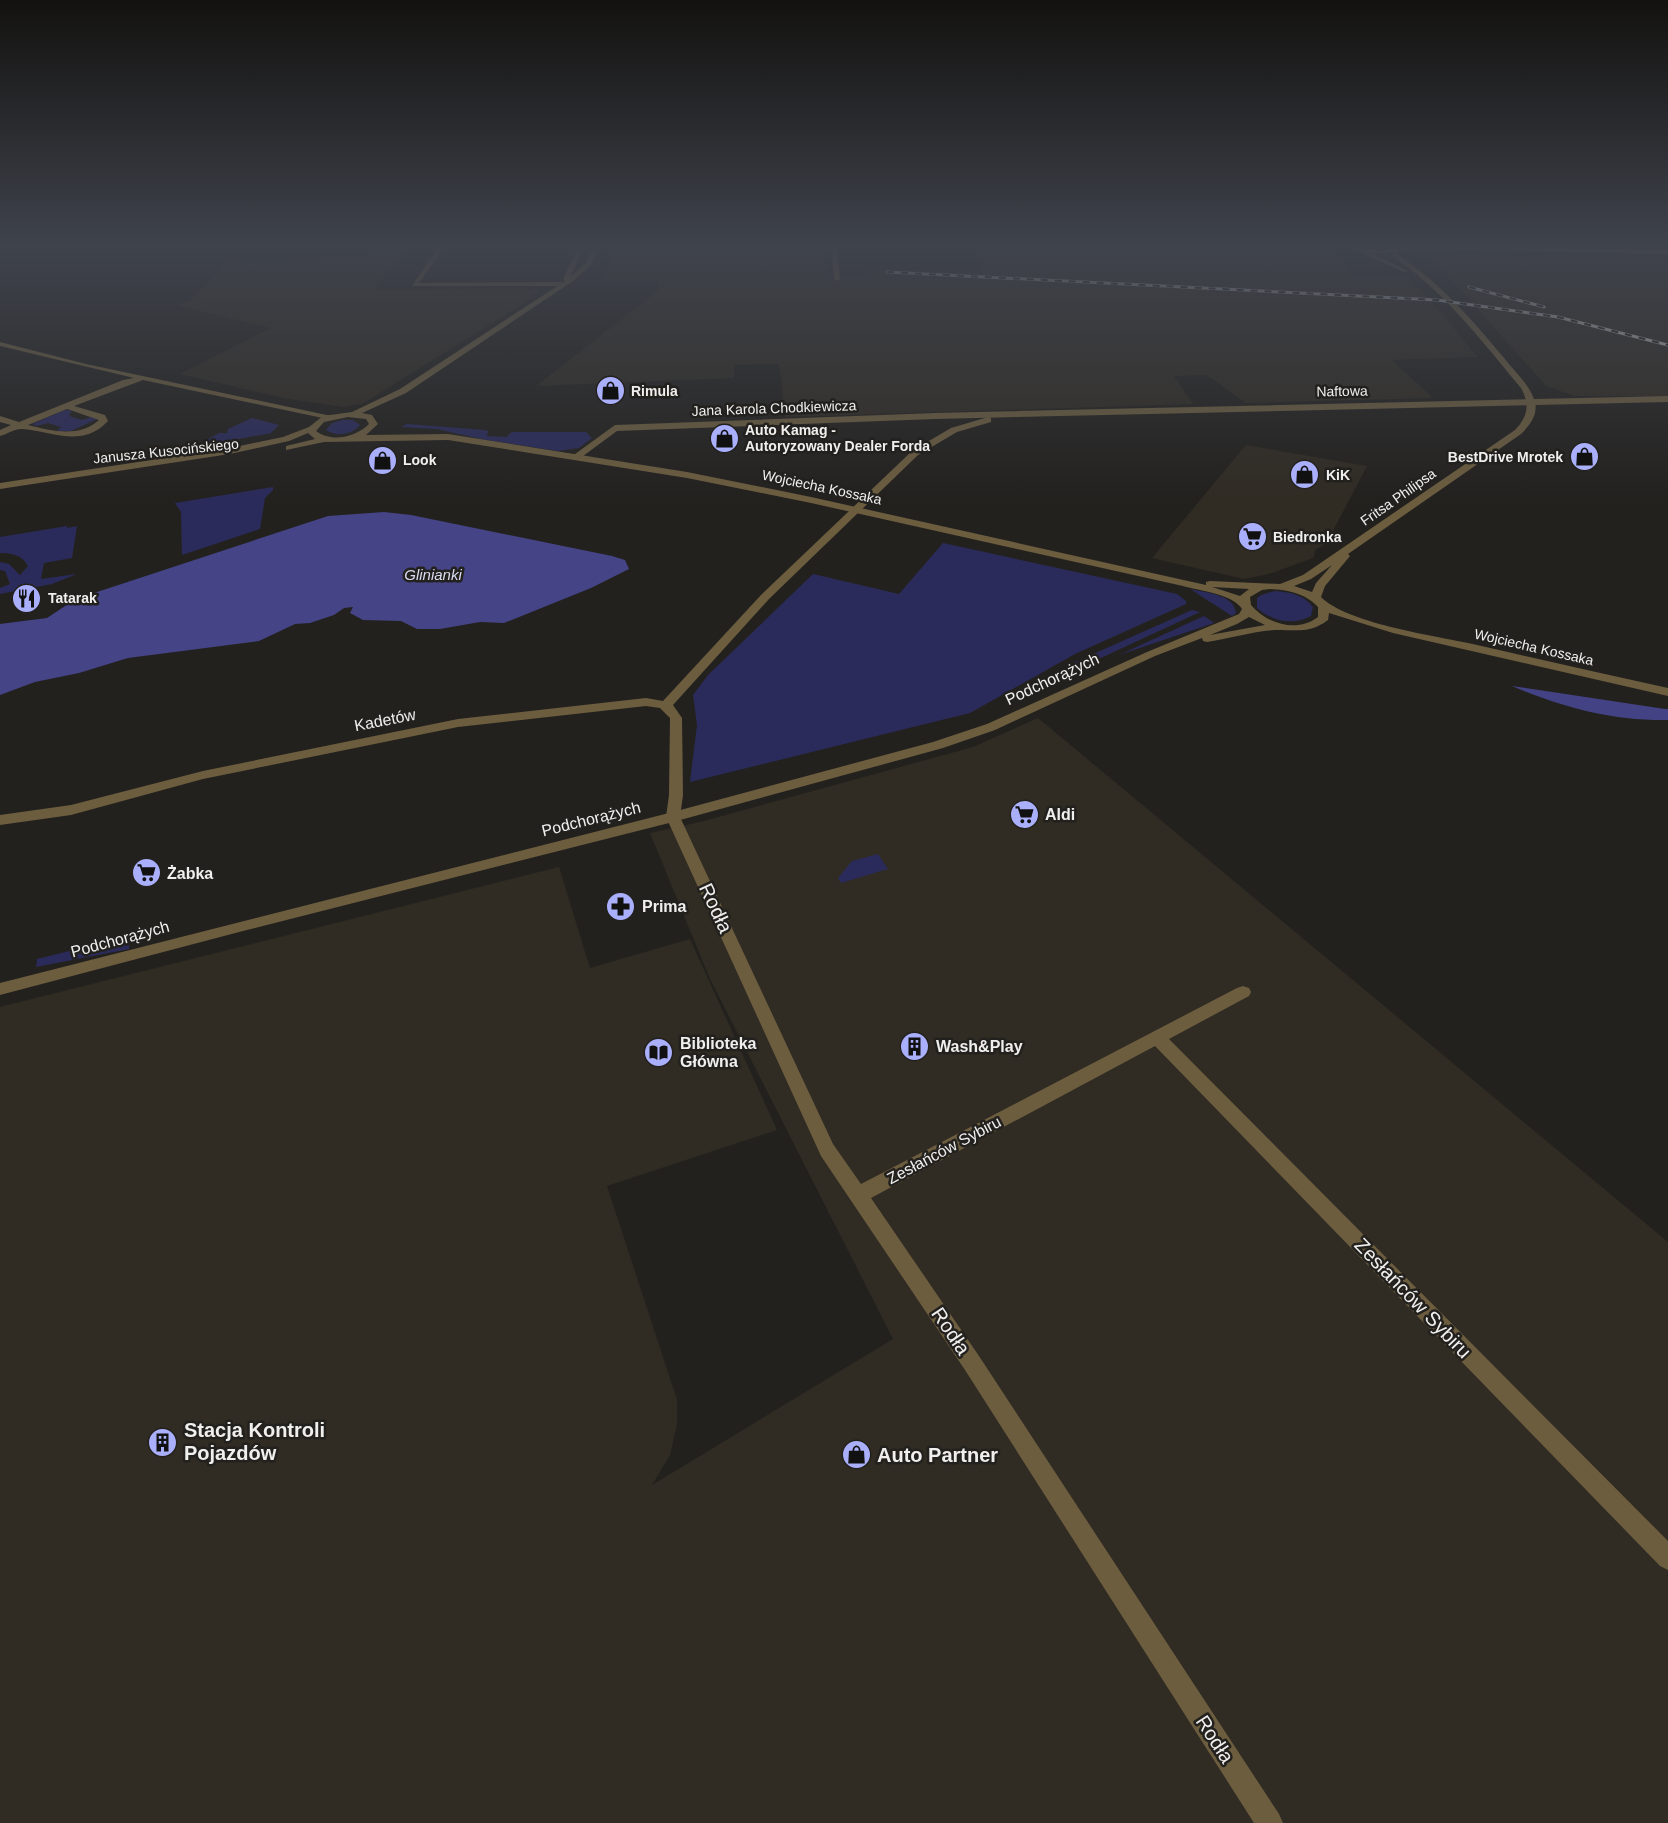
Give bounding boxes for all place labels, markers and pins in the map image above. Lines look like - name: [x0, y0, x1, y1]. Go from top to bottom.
- shop icon: Rimula: [594, 375, 626, 407]
- place label: Rimula: [631, 383, 678, 399]
- shop icon: Auto Kamag - Autoryzowany Dealer Forda: [708, 422, 740, 454]
- place label: Auto Kamag - Autoryzowany Dealer Forda: [745, 422, 930, 454]
- shop icon: BestDrive Mrotek: [1568, 441, 1600, 473]
- shop icon: Look: [366, 444, 398, 476]
- place label: BestDrive Mrotek: [1448, 449, 1563, 465]
- place label: Look: [403, 452, 437, 468]
- shop icon: KiK: [1289, 459, 1321, 491]
- place label: KiK: [1326, 467, 1350, 483]
- supermarket icon: Biedronka: [1236, 521, 1268, 553]
- place label: Biedronka: [1273, 529, 1342, 545]
- restaurant icon: Tatarak: [11, 582, 43, 614]
- place label: Tatarak: [48, 590, 97, 606]
- supermarket icon: Aldi: [1008, 798, 1040, 830]
- place label: Aldi: [1045, 806, 1075, 823]
- supermarket icon: Żabka: [130, 857, 162, 889]
- place label: Żabka: [167, 865, 213, 882]
- pharmacy icon: Prima: [605, 890, 637, 922]
- place label: Prima: [642, 898, 687, 915]
- building icon: Wash&Play: [899, 1030, 931, 1062]
- place label: Biblioteka Główna: [680, 1035, 757, 1070]
- library icon: Biblioteka Główna: [643, 1036, 675, 1068]
- place label: Wash&Play: [936, 1038, 1023, 1055]
- place label: Stacja Kontroli Pojazdów: [184, 1419, 325, 1464]
- building icon: Stacja Kontroli Pojazdów: [147, 1426, 179, 1458]
- shop icon: Auto Partner: [840, 1439, 872, 1471]
- place label: Auto Partner: [877, 1444, 998, 1466]

